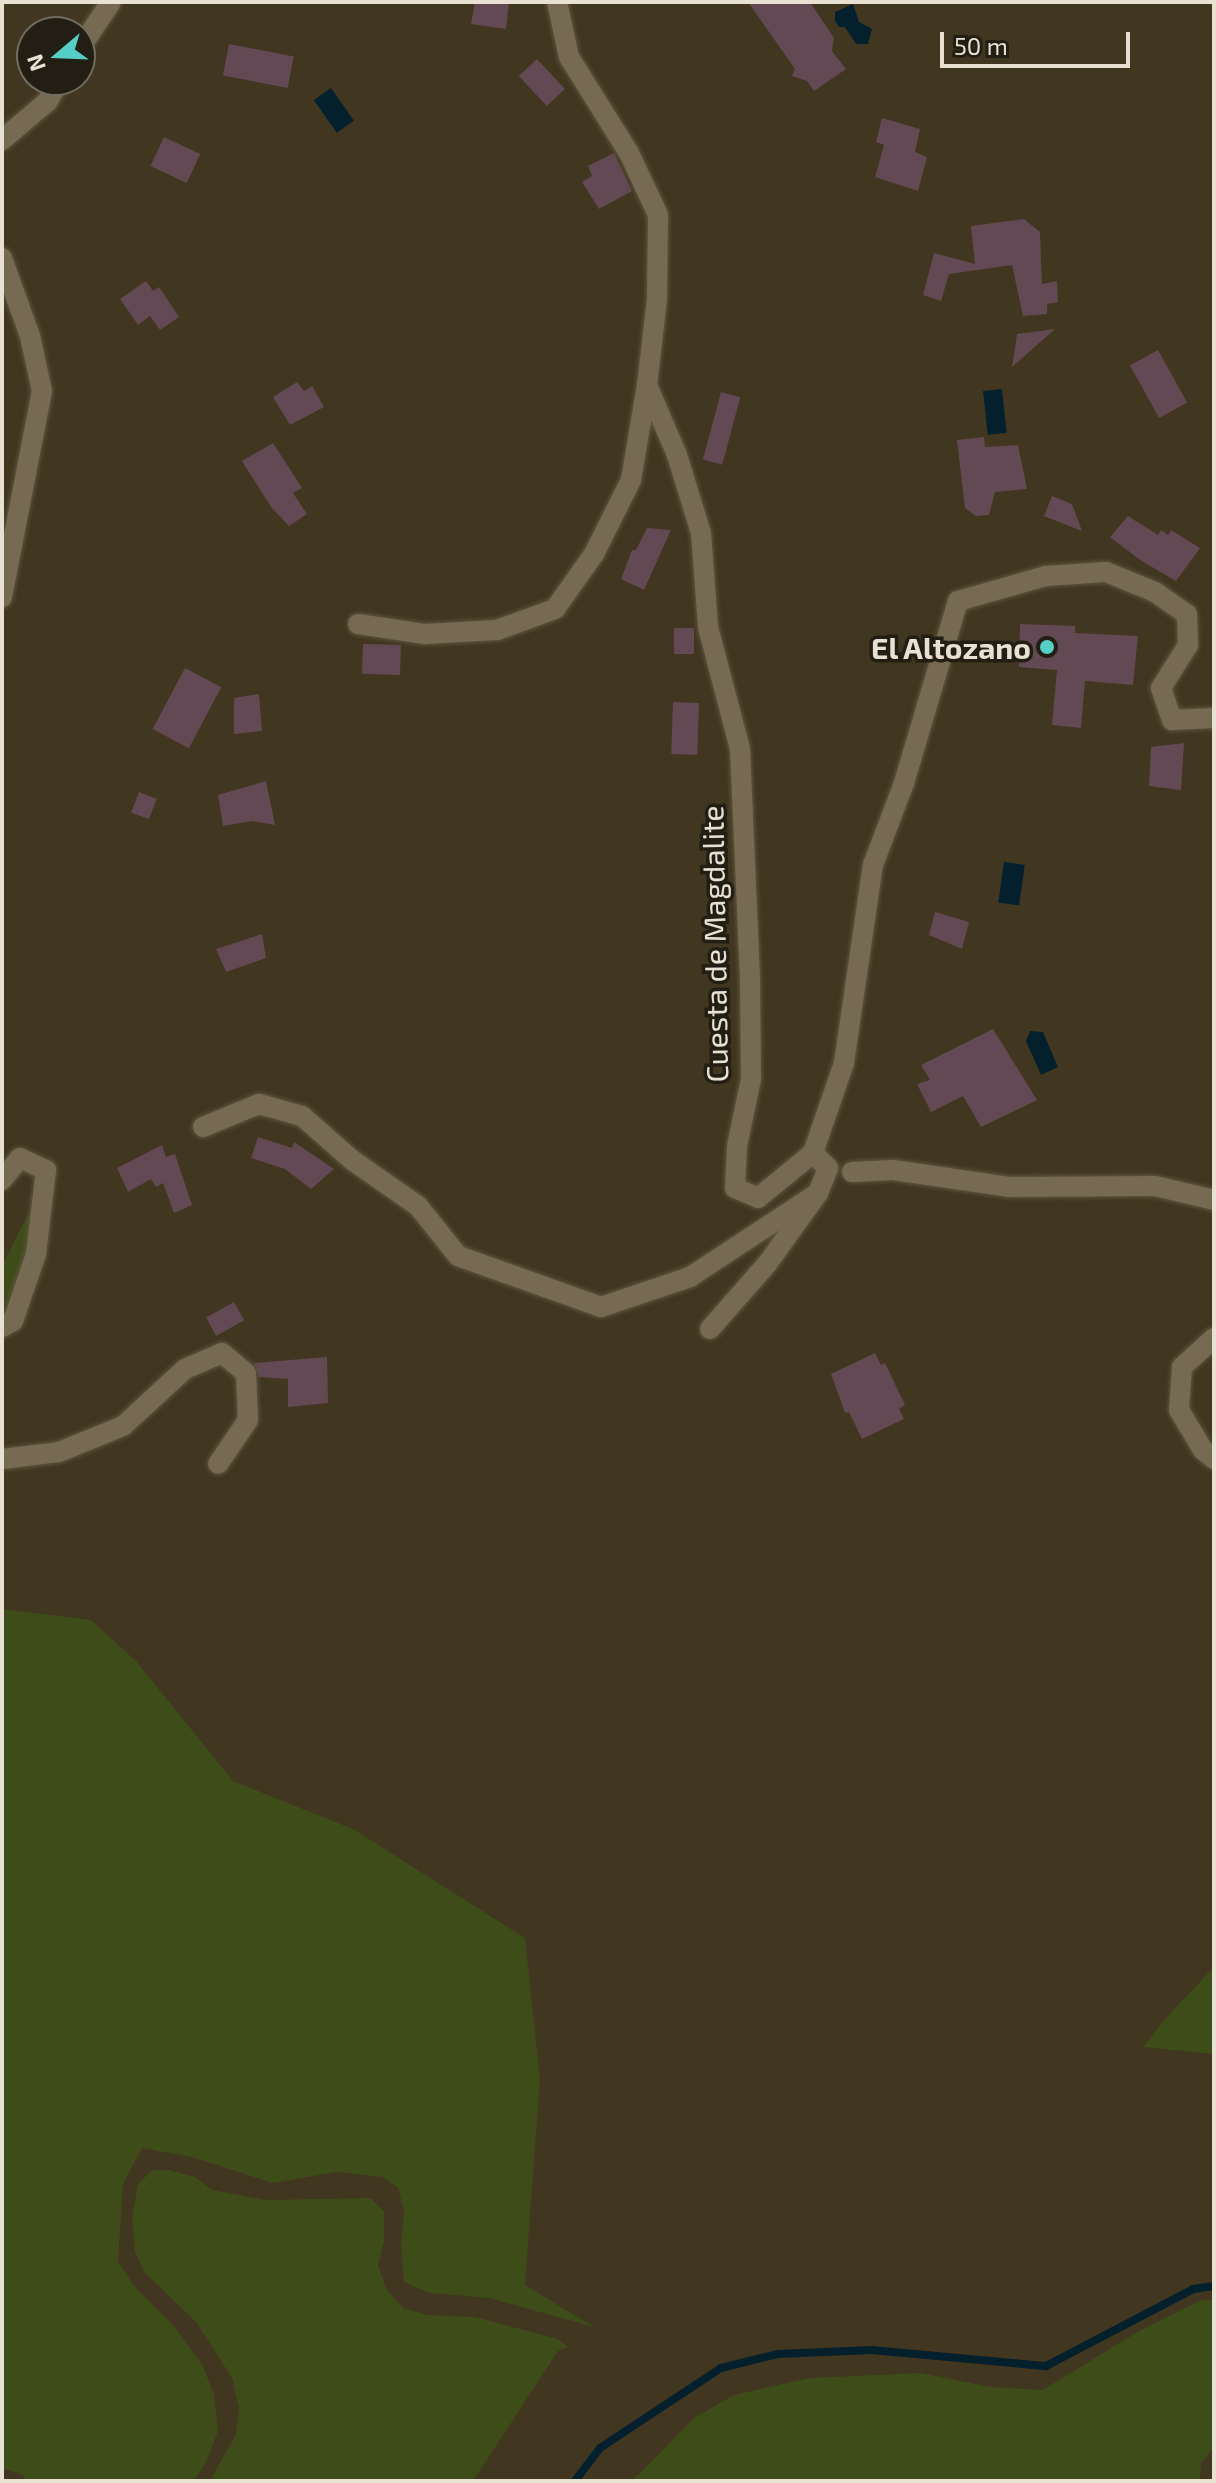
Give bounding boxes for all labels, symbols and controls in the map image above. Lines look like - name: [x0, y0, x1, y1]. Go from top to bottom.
- north arrow: [16, 16, 96, 96]
- scale bar: [944, 16, 1134, 66]
- text: 50 m: [954, 31, 1008, 60]
- text: N: [20, 51, 50, 75]
- place label: El Altozano: [870, 629, 1031, 665]
- marker: El Altozano: [1038, 638, 1056, 656]
- street label: Cuesta de Magdalite: [694, 805, 734, 1083]

